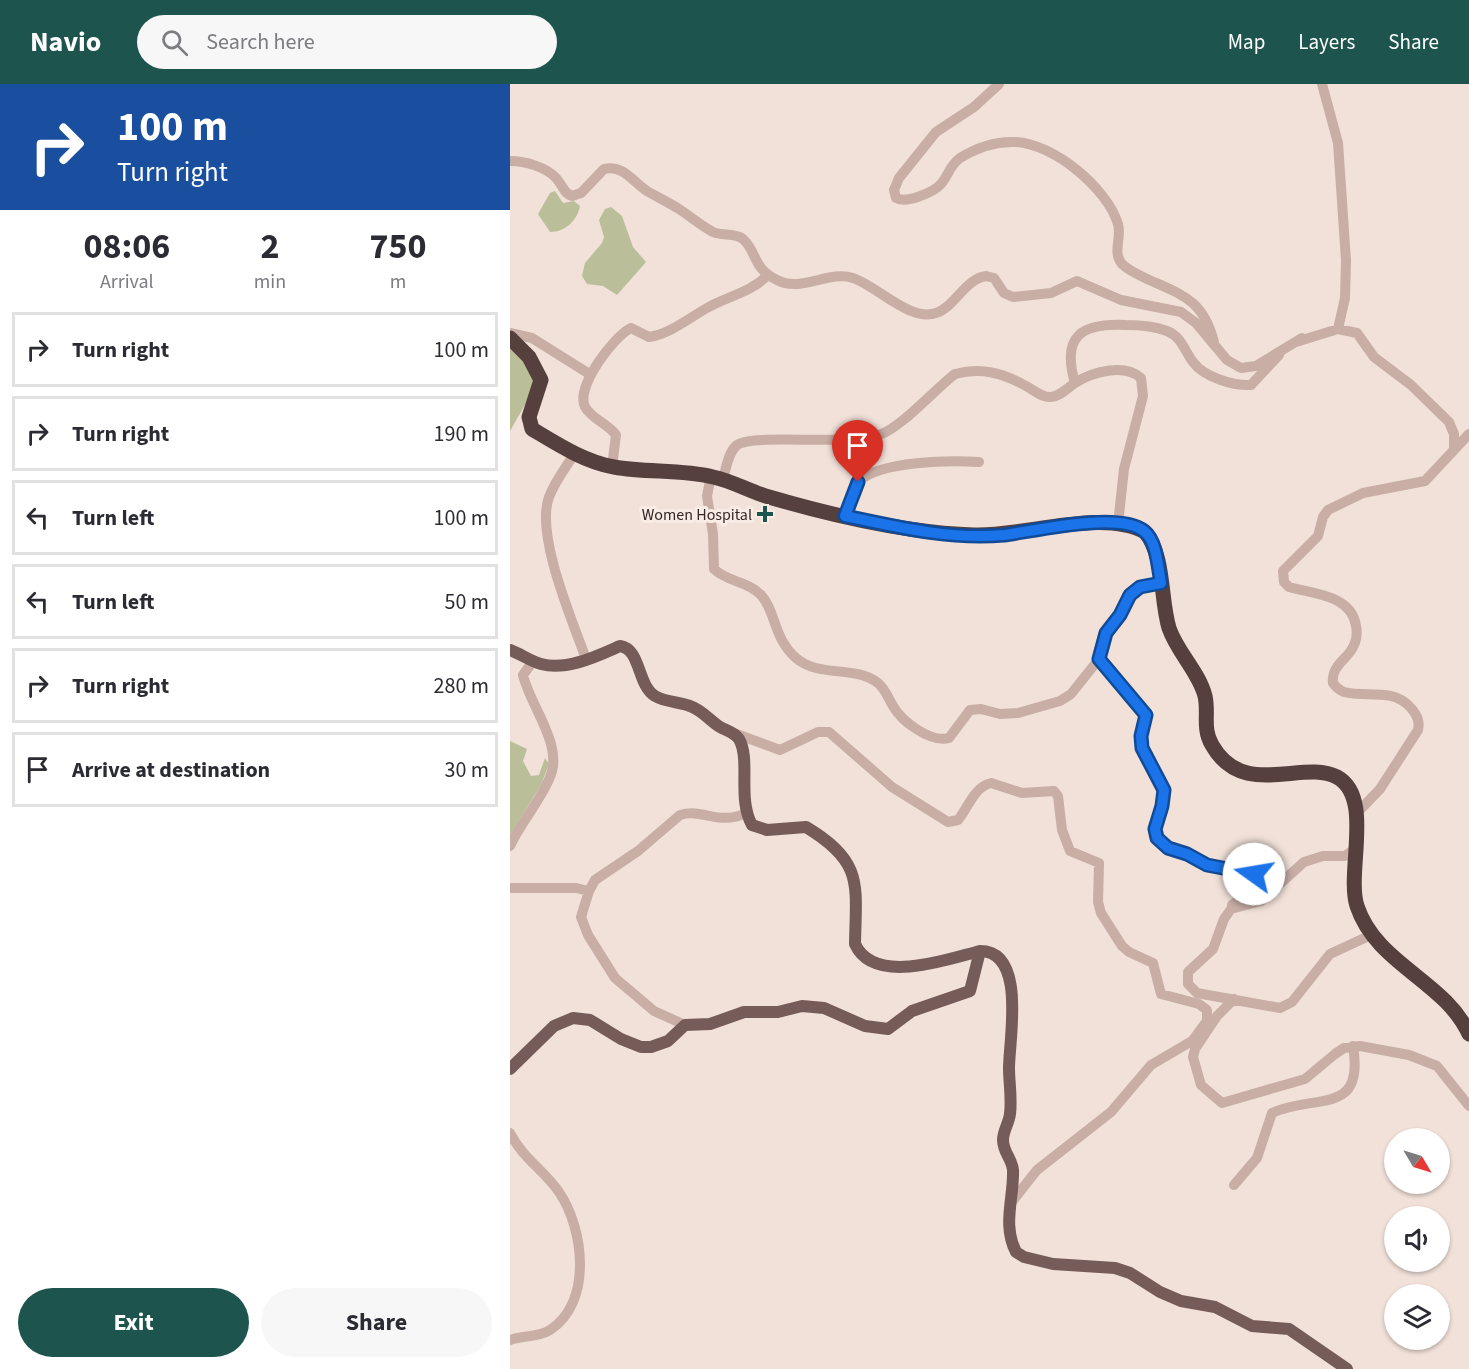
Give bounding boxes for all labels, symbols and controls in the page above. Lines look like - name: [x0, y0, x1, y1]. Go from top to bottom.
- search box: [137, 15, 557, 69]
- text: Navio: [30, 22, 101, 62]
- icon: search: [158, 26, 191, 59]
- text: Search here: [206, 26, 315, 58]
- text: Map: [1228, 27, 1265, 57]
- text: Layers: [1298, 27, 1355, 57]
- text: Share: [1388, 27, 1439, 57]
- text: 100 m: [117, 97, 228, 157]
- icon: right: [18, 108, 96, 186]
- text: Turn right: [117, 153, 228, 192]
- text: 08:06: [83, 221, 170, 272]
- text: 2: [260, 221, 279, 272]
- text: 750: [370, 221, 427, 272]
- text: Arrival: [100, 268, 154, 296]
- text: min: [254, 268, 286, 296]
- text: m: [390, 268, 406, 296]
- icon: right: [21, 333, 54, 366]
- text: Turn right: [72, 334, 169, 366]
- text: 100 m: [434, 334, 489, 366]
- icon: right: [21, 417, 54, 450]
- text: Turn right: [72, 418, 169, 450]
- text: 190 m: [434, 418, 489, 450]
- pin: [832, 420, 883, 482]
- icon: arrive: [841, 429, 874, 462]
- icon: left: [21, 501, 54, 534]
- text: Turn left: [72, 502, 154, 534]
- text: 100 m: [434, 502, 489, 534]
- place label: Women Hospital: [642, 504, 752, 526]
- marker: Women Hospital: [756, 505, 774, 523]
- icon: left: [21, 585, 54, 618]
- text: Turn left: [72, 586, 154, 618]
- text: 50 m: [444, 586, 489, 618]
- icon: right: [21, 669, 54, 702]
- text: Turn right: [72, 670, 169, 702]
- text: 280 m: [434, 670, 489, 702]
- icon: arrive: [21, 753, 54, 786]
- text: Arrive at destination: [72, 754, 270, 786]
- text: 30 m: [444, 754, 489, 786]
- position arrow: [1222, 842, 1286, 906]
- north arrow: [1384, 1128, 1450, 1194]
- map controls: [1384, 1128, 1450, 1350]
- button: sound: [1384, 1206, 1450, 1272]
- button: layers: [1384, 1284, 1450, 1350]
- button: Exit: [18, 1288, 249, 1357]
- button: Share: [261, 1288, 492, 1357]

